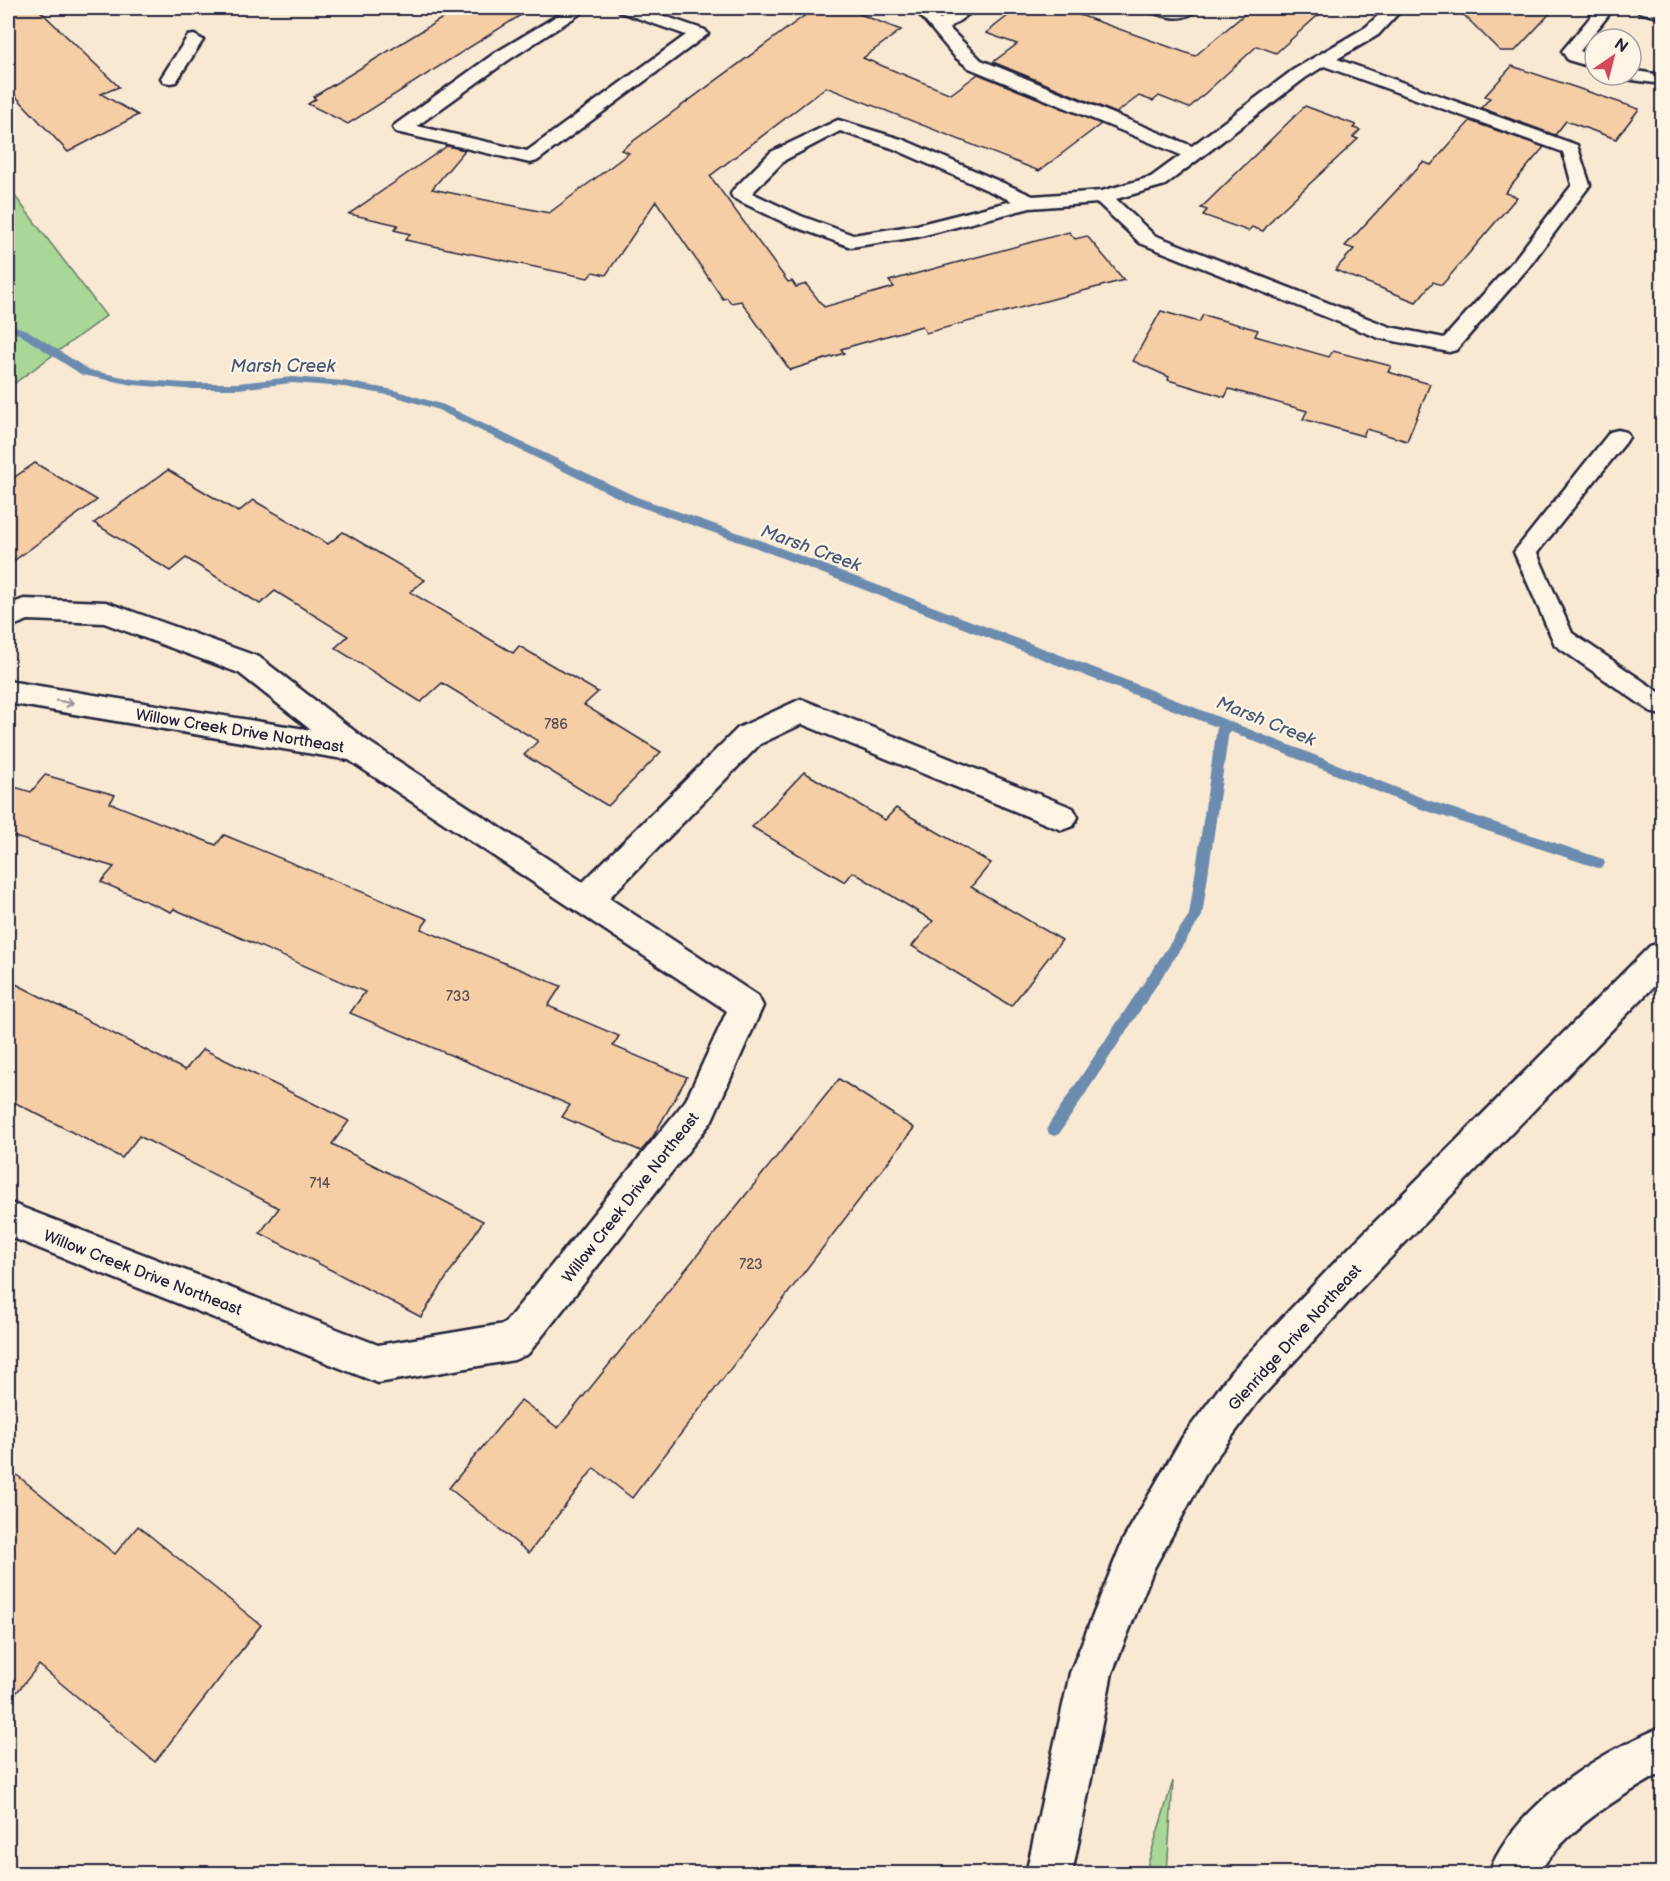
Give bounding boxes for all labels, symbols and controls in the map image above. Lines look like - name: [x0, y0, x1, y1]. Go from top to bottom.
- north arrow: [1583, 27, 1643, 87]
- text: N: [1610, 35, 1631, 57]
- water label: Marsh Creek: [231, 356, 337, 377]
- water label: Marsh Creek: [758, 521, 865, 577]
- water label: Marsh Creek: [1213, 692, 1319, 751]
- one-way arrow: [55, 696, 75, 707]
- street label: Willow Creek Drive Northeast: [134, 706, 345, 757]
- house number: 786: [544, 716, 568, 733]
- house number: 733: [446, 988, 470, 1005]
- street label: Willow Creek Drive Northeast: [559, 1109, 704, 1287]
- house number: 714: [310, 1175, 331, 1192]
- street label: Willow Creek Drive Northeast: [41, 1227, 244, 1320]
- house number: 723: [739, 1256, 763, 1273]
- street label: Glenridge Drive Northeast: [1225, 1261, 1366, 1415]

